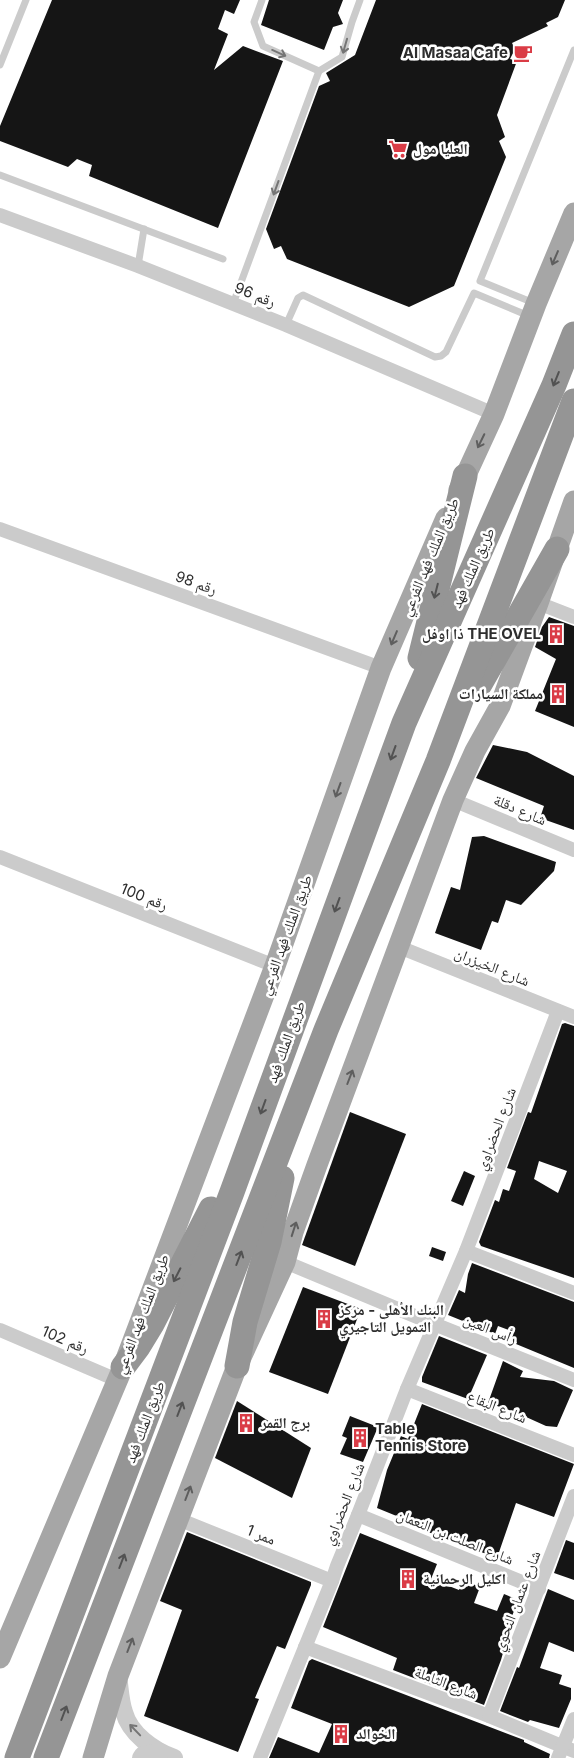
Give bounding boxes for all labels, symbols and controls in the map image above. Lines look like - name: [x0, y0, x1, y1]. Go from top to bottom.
- one-way arrow: [339, 38, 349, 54]
- cafe icon: Al Masaa Cafe: [512, 42, 534, 64]
- place label: Al Masaa Cafe: [403, 43, 508, 62]
- one-way arrow: [271, 49, 286, 59]
- supermarket icon: العليا مول: [387, 138, 409, 160]
- place label: العليا مول: [413, 139, 468, 158]
- one-way arrow: [271, 179, 280, 195]
- one-way arrow: [550, 250, 560, 265]
- street label: رقم 96: [231, 278, 279, 312]
- one-way arrow: [551, 371, 560, 386]
- one-way arrow: [476, 433, 485, 448]
- street label: طريق الملك فهد الفرعي: [396, 495, 466, 620]
- street label: طريق الملك فهد: [446, 525, 500, 611]
- street label: رقم 98: [172, 566, 220, 600]
- one-way arrow: [431, 583, 441, 599]
- building icon: ذا اوفل THE OVEL: [545, 623, 567, 645]
- place label: ذا اوفل THE OVEL: [422, 624, 541, 643]
- one-way arrow: [389, 630, 399, 645]
- building icon: مملكة السيارات: [547, 683, 569, 705]
- place label: مملكة السيارات: [459, 684, 543, 703]
- one-way arrow: [388, 744, 397, 760]
- one-way arrow: [333, 782, 342, 798]
- street label: شارع دقلة: [490, 790, 550, 830]
- street label: طريق الملك فهد الفرعي: [255, 872, 319, 999]
- street label: رقم 100: [117, 879, 171, 916]
- one-way arrow: [332, 897, 341, 912]
- street label: شارع الخيزران: [452, 943, 533, 991]
- street label: طريق الملك فهد: [262, 998, 310, 1086]
- one-way arrow: [346, 1069, 355, 1085]
- street label: شارع الحضراوي: [471, 1085, 523, 1174]
- one-way arrow: [258, 1099, 267, 1114]
- one-way arrow: [290, 1222, 299, 1238]
- one-way arrow: [235, 1250, 244, 1266]
- street label: طريق الملك فهد الفرعي: [110, 1251, 176, 1377]
- one-way arrow: [172, 1267, 182, 1282]
- place label: البنك الأهلي - مركز التمويل التاجيري: [338, 1300, 444, 1339]
- building icon: البنك الأهلي - مركز التمويل التاجيري: [313, 1308, 335, 1330]
- street label: رأس العين: [460, 1309, 520, 1349]
- street label: رقم 102: [39, 1321, 92, 1359]
- street label: طريق الملك فهد: [120, 1378, 170, 1466]
- street label: شارع البقاع: [464, 1386, 530, 1428]
- one-way arrow: [176, 1402, 186, 1417]
- building icon: برج القمر: [235, 1412, 257, 1434]
- place label: برج القمر: [260, 1413, 310, 1432]
- place label: Table Tennis Store: [375, 1419, 467, 1455]
- building icon: Table Tennis Store: [349, 1427, 371, 1449]
- street label: شارع الحضراوي: [318, 1460, 371, 1549]
- one-way arrow: [183, 1486, 193, 1501]
- street label: شارع الصلت بن النعمان: [394, 1504, 517, 1570]
- street label: ممر 1: [244, 1520, 279, 1549]
- street label: شارع عثمان النحوي: [489, 1548, 547, 1655]
- one-way arrow: [118, 1554, 127, 1569]
- building icon: اكليل الرحمانية: [397, 1568, 419, 1590]
- place label: اكليل الرحمانية: [423, 1569, 506, 1588]
- one-way arrow: [126, 1638, 135, 1653]
- street label: شارع الثاملة: [412, 1662, 480, 1704]
- one-way arrow: [60, 1705, 69, 1721]
- building icon: الخوالد: [330, 1723, 352, 1745]
- one-way arrow: [129, 1724, 141, 1736]
- place label: الخوالد: [356, 1724, 395, 1743]

